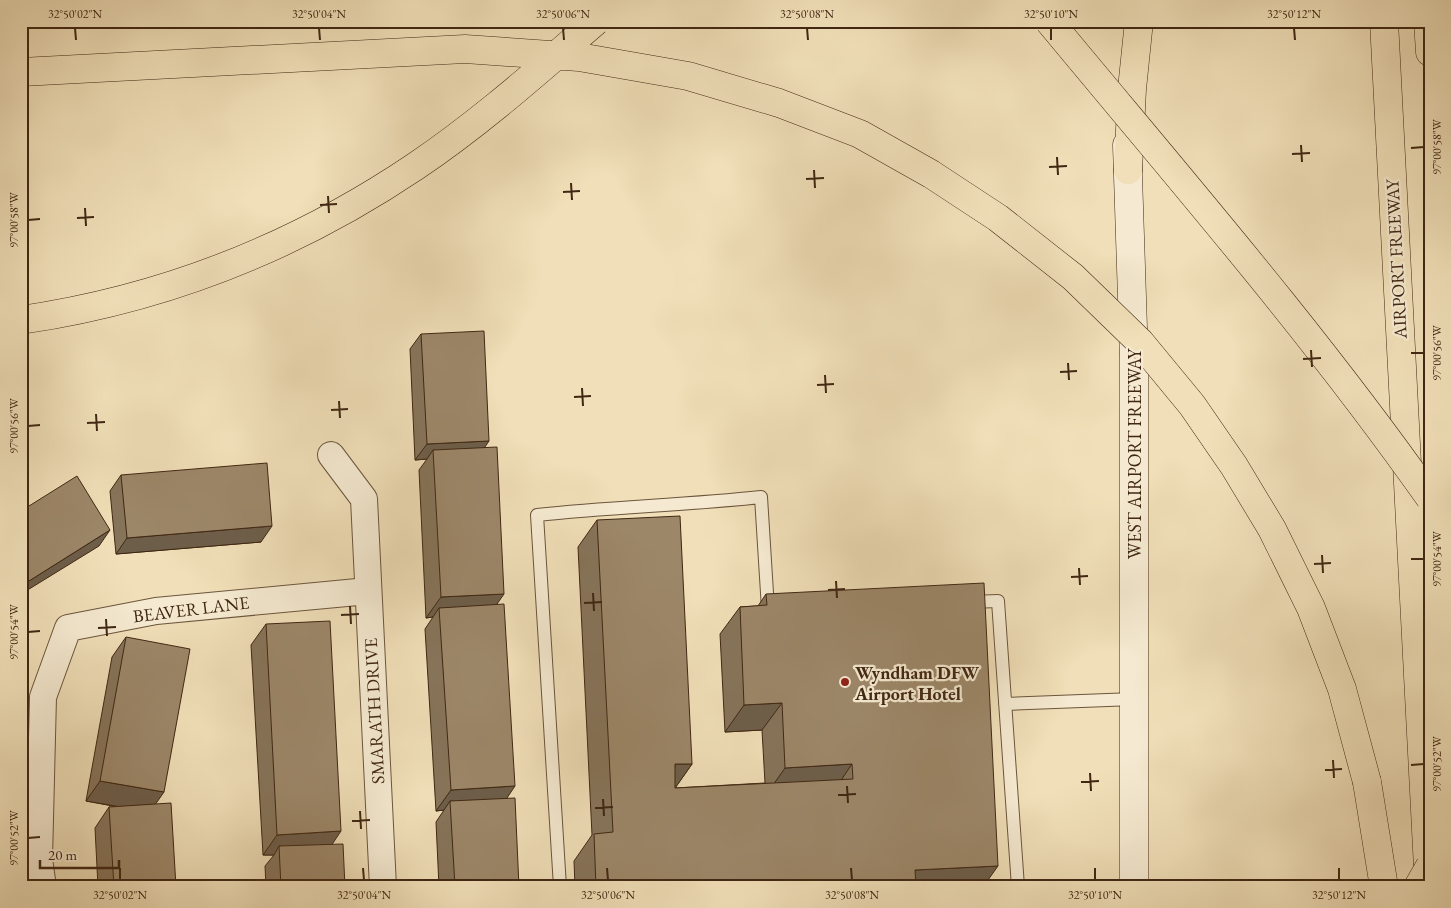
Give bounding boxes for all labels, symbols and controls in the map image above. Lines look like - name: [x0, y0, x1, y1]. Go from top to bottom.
- text: 32°50'02"N: [48, 6, 102, 22]
- text: 32°50'04"N: [292, 6, 346, 22]
- text: 32°50'06"N: [536, 6, 590, 22]
- text: 32°50'08"N: [780, 6, 834, 22]
- text: 32°50'10"N: [1024, 6, 1078, 22]
- text: 32°50'12"N: [1267, 6, 1321, 22]
- text: 97°00'58"W: [1429, 118, 1445, 175]
- street label: AIRPORT FREEWAY: [1380, 177, 1412, 340]
- text: 97°00'58"W: [6, 191, 22, 248]
- text: 97°00'56"W: [1429, 324, 1445, 381]
- street label: WEST AIRPORT FREEWAY: [1123, 347, 1146, 559]
- text: 97°00'56"W: [6, 397, 22, 454]
- text: 97°00'54"W: [1429, 530, 1445, 587]
- street label: BEAVER LANE: [132, 590, 250, 628]
- text: 97°00'54"W: [6, 603, 22, 660]
- street label: SMARATH DRIVE: [359, 637, 389, 785]
- place label: Wyndham DFW Airport Hotel: [854, 661, 980, 705]
- marker: Wyndham DFW Airport Hotel: [839, 676, 851, 688]
- text: 97°00'52"W: [1429, 735, 1445, 792]
- text: 97°00'52"W: [6, 809, 22, 866]
- scale bar: [40, 838, 119, 870]
- text: 20 m: [48, 845, 77, 864]
- text: 32°50'02"N: [93, 887, 147, 903]
- text: 32°50'04"N: [337, 887, 391, 903]
- text: 32°50'06"N: [581, 887, 635, 903]
- text: 32°50'08"N: [825, 887, 879, 903]
- text: 32°50'10"N: [1068, 887, 1122, 903]
- text: 32°50'12"N: [1312, 887, 1366, 903]

